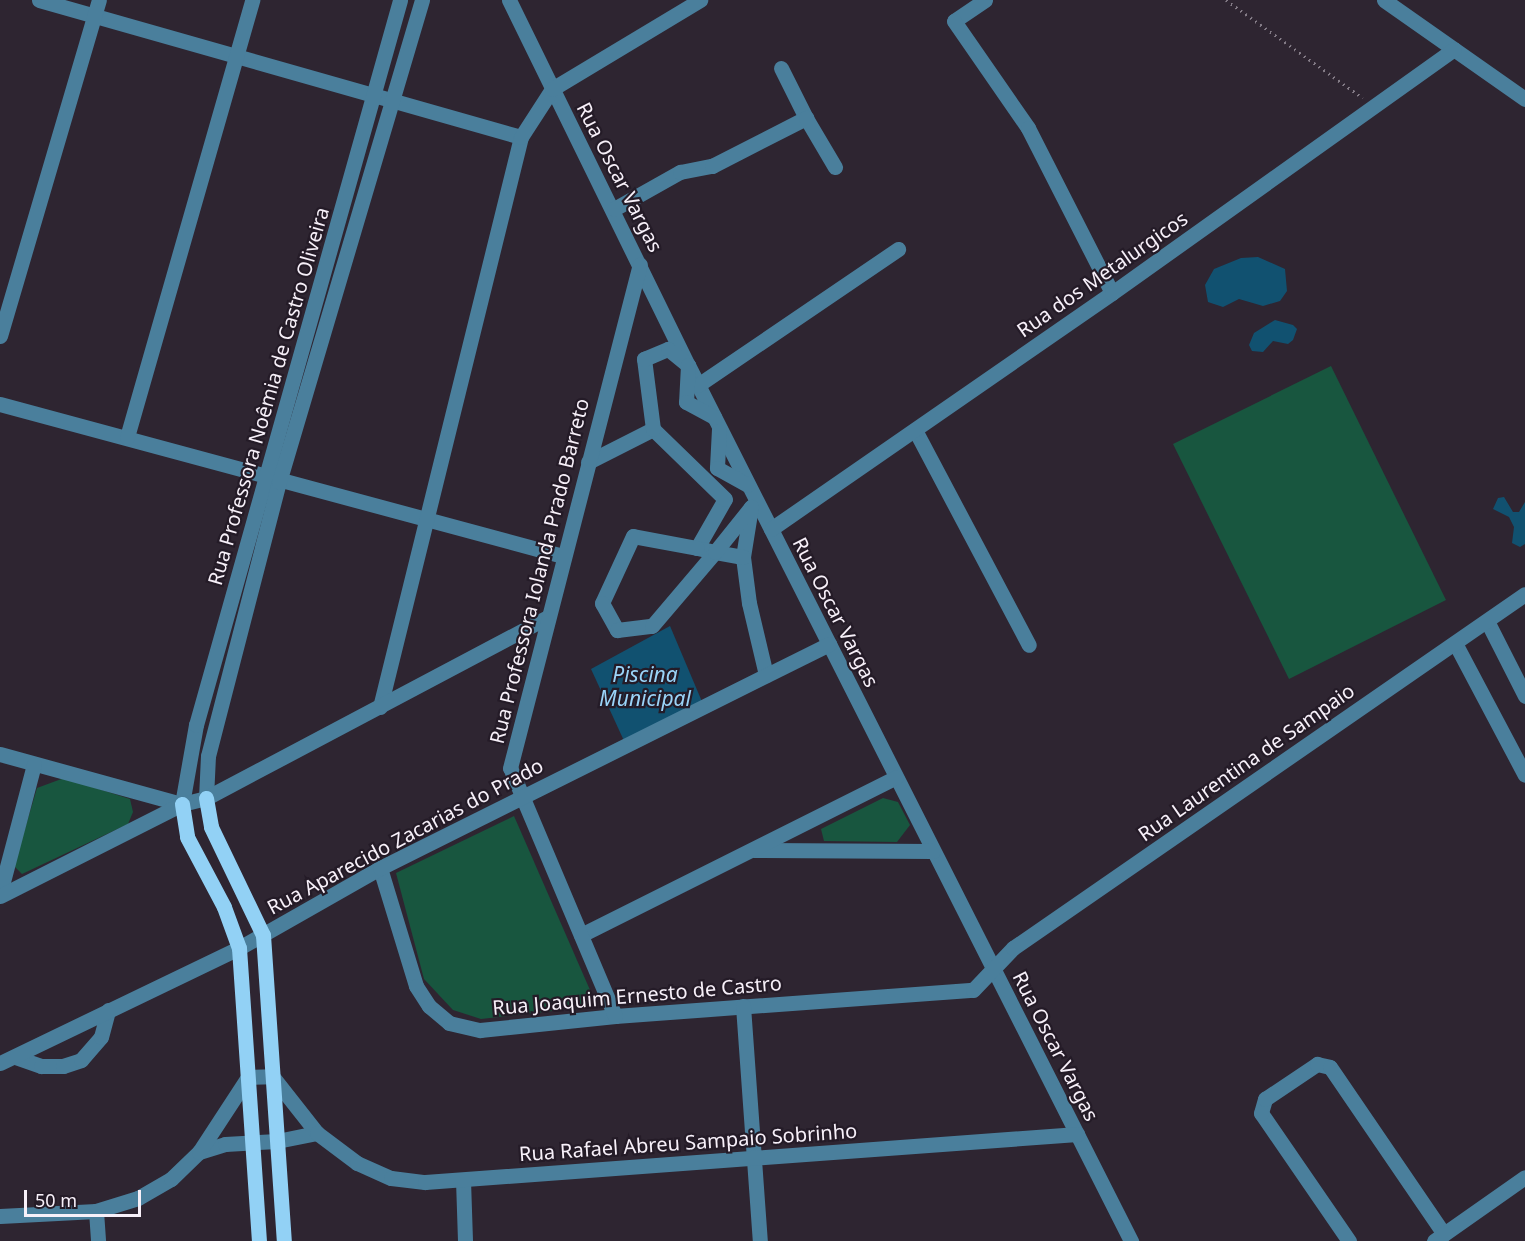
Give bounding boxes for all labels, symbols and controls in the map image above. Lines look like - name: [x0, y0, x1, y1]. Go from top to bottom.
- street label: Rua Oscar Vargas: [572, 98, 668, 256]
- street label: Rua Professora Noêmia de Castro Oliveira: [202, 204, 334, 588]
- street label: Rua dos Metalurgicos: [1012, 206, 1192, 342]
- street label: Rua Professora Iolanda Prado Barreto: [484, 396, 594, 746]
- street label: Rua Oscar Vargas: [788, 533, 884, 691]
- water label: Piscina Municipal: [599, 661, 691, 711]
- street label: Rua Laurentina de Sampaio: [1133, 678, 1359, 846]
- street label: Rua Aparecido Zacarias do Prado: [263, 753, 547, 919]
- street label: Rua Oscar Vargas: [1008, 967, 1104, 1125]
- street label: Rua Joaquim Ernesto de Castro: [491, 970, 783, 1020]
- street label: Rua Rafael Abreu Sampaio Sobrinho: [518, 1118, 858, 1166]
- scale bar: [27, 1178, 144, 1216]
- text: 50 m: [35, 1188, 77, 1212]

